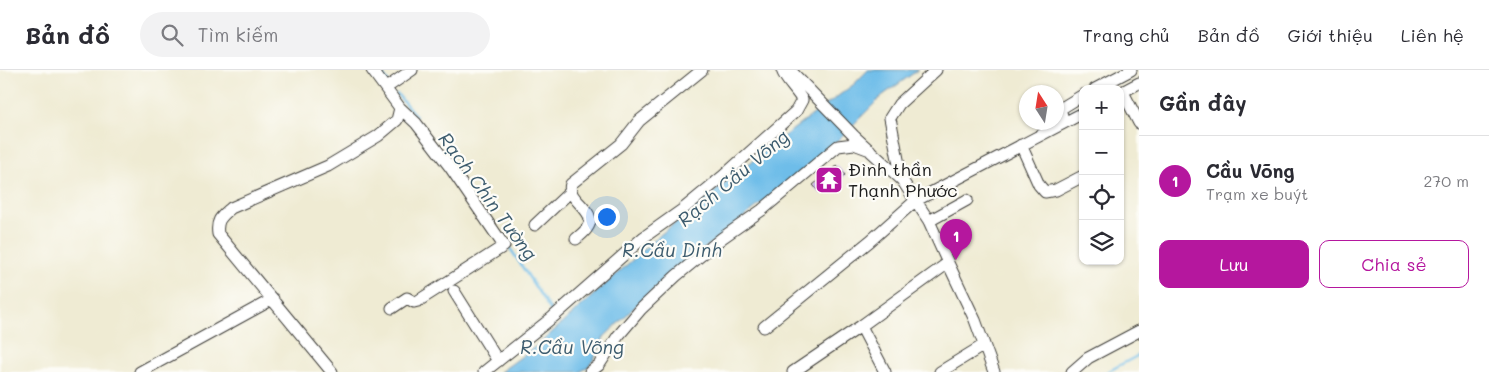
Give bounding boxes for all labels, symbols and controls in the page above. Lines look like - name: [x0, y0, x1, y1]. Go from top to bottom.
- search box: [140, 12, 490, 57]
- text: Bản đồ: [25, 19, 110, 50]
- icon: search: [158, 21, 186, 49]
- text: Tìm kiếm: [198, 22, 278, 47]
- text: Trang chủ: [1083, 23, 1170, 47]
- text: Bản đồ: [1198, 23, 1259, 47]
- text: Giới thiệu: [1287, 23, 1373, 47]
- text: Liên hệ: [1401, 23, 1464, 47]
- north arrow: [1019, 85, 1064, 130]
- map controls: [1079, 85, 1124, 265]
- button: +: [1079, 85, 1124, 130]
- text: Gần đây: [1159, 89, 1247, 116]
- water label: Rạch Cầu Võng: [672, 124, 794, 232]
- water label: Rạch Chín Tường: [433, 127, 543, 265]
- button: −: [1079, 130, 1124, 175]
- place label: Đình thần Thạnh Phước: [848, 157, 958, 202]
- text: Cầu Võng: [1206, 158, 1295, 183]
- temple icon: Đình thần Thạnh Phước: [814, 165, 844, 195]
- text: 1: [1171, 170, 1179, 191]
- text: 270 m: [1423, 170, 1469, 191]
- button: locate: [1079, 175, 1124, 220]
- text: Trạm xe buýt: [1206, 183, 1308, 204]
- your location: [594, 204, 620, 230]
- pin: 1: [940, 219, 972, 260]
- button: layers: [1079, 220, 1124, 265]
- water label: R.Cầu Dinh: [622, 237, 722, 262]
- button: Lưu: [1159, 240, 1309, 288]
- button: Chia sẻ: [1319, 240, 1469, 288]
- water label: R.Cầu Võng: [520, 334, 624, 359]

